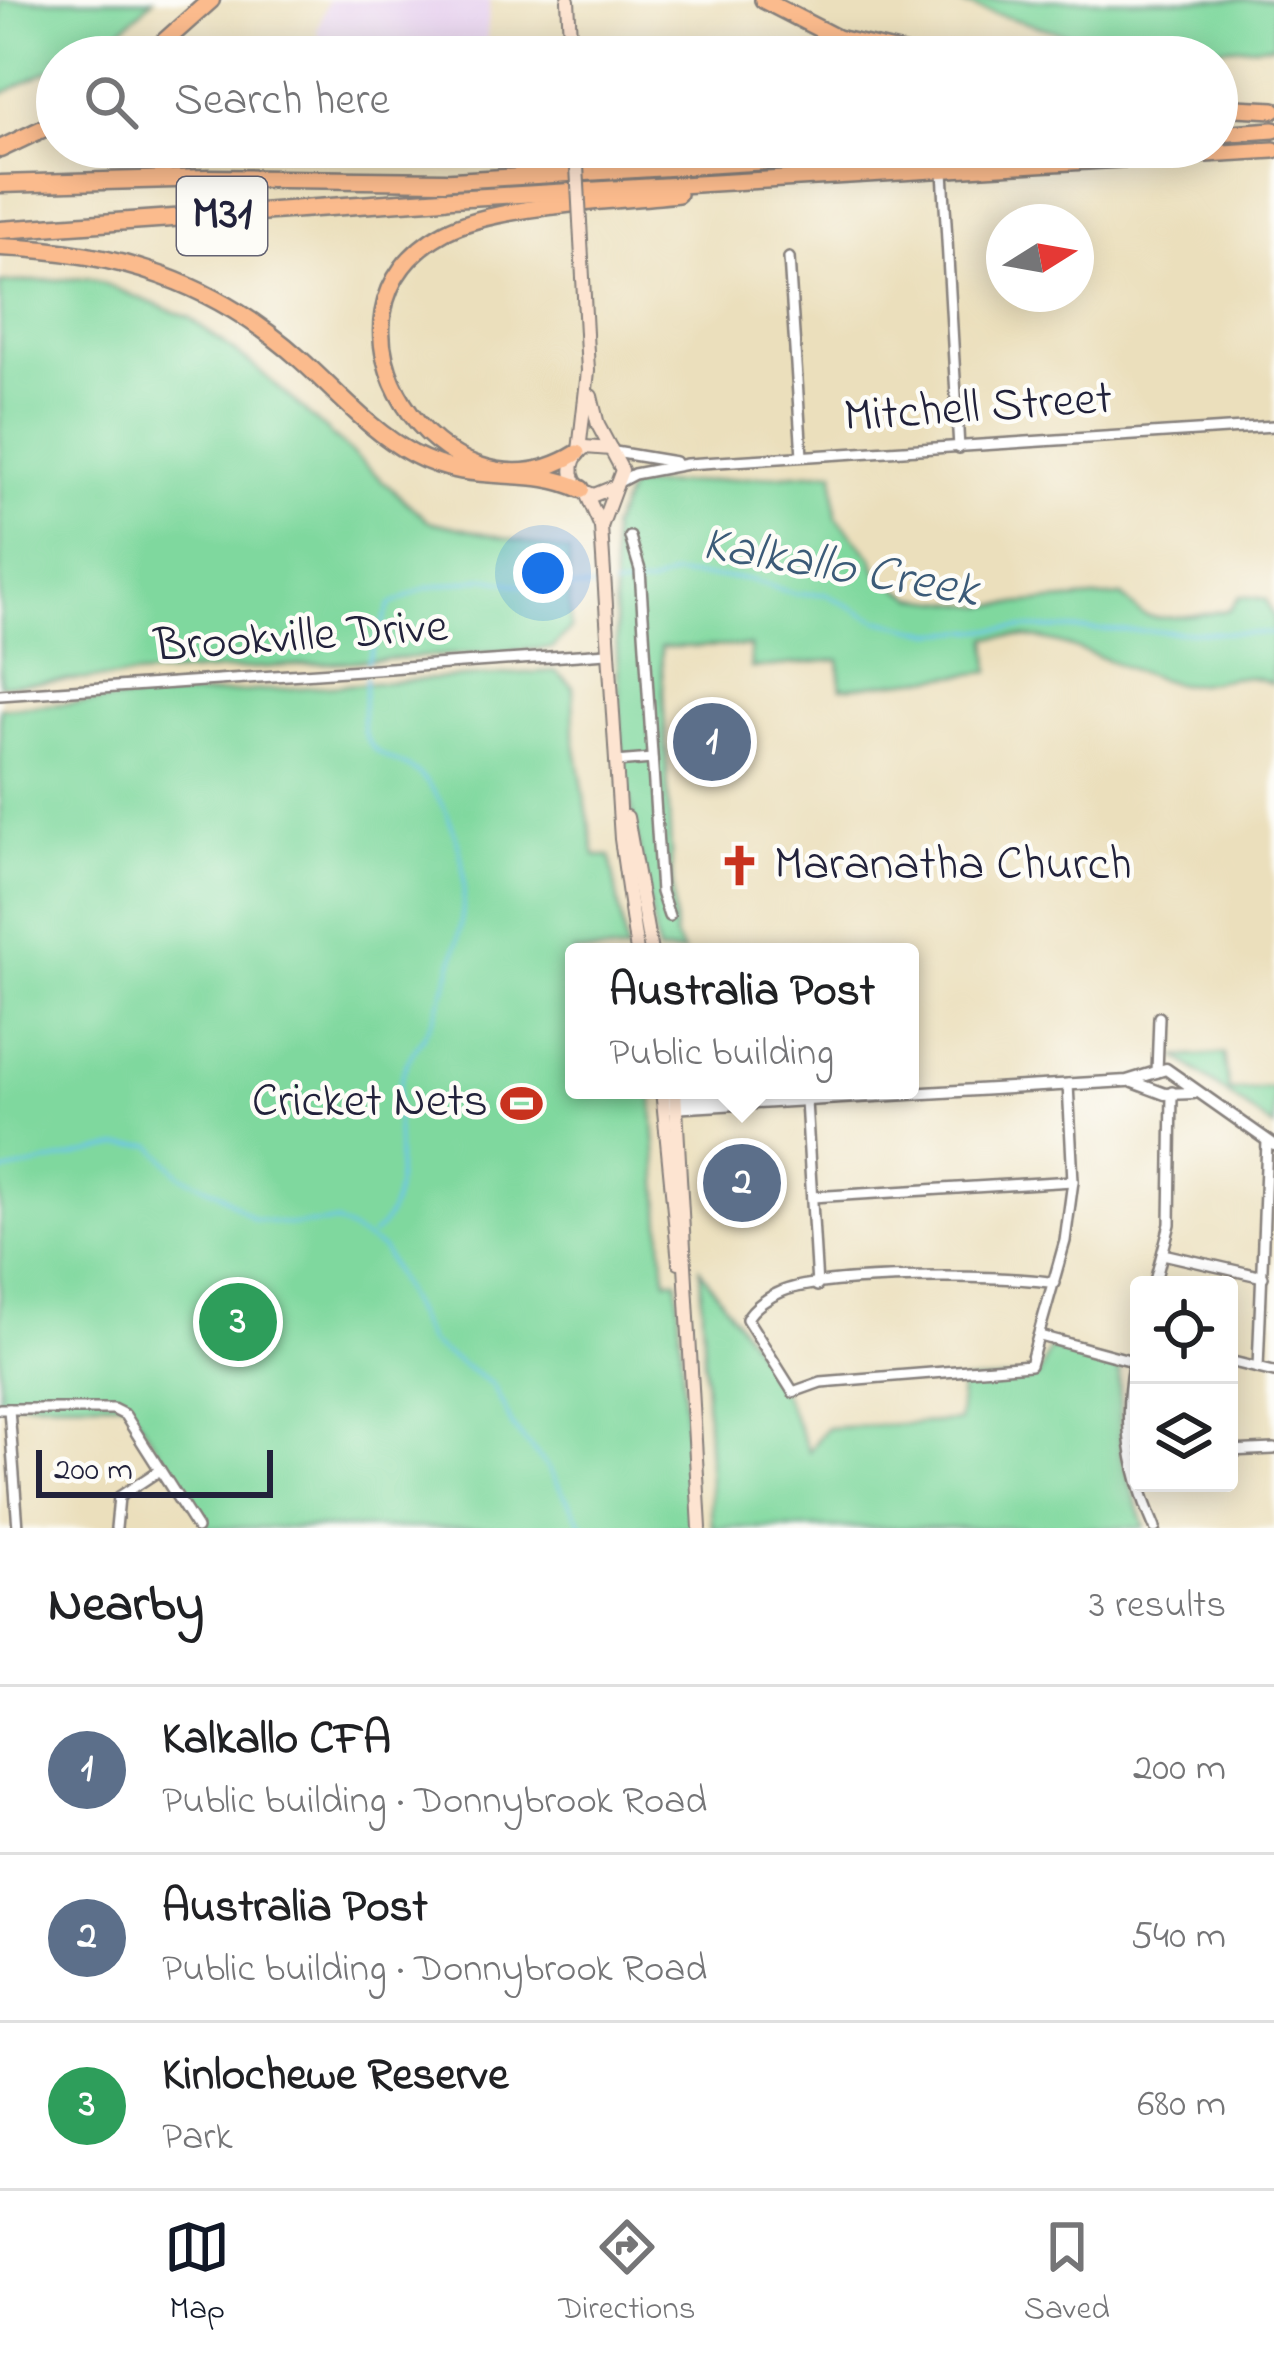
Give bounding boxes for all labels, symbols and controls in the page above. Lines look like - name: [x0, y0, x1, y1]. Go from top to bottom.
- search box: [36, 36, 1238, 168]
- icon: search: [78, 69, 144, 135]
- text: Search here: [174, 69, 390, 135]
- road number: M31: [177, 177, 267, 255]
- north arrow: [986, 204, 1094, 312]
- street label: Mitchell Street: [842, 365, 1114, 453]
- water label: Kalkallo Creek: [696, 508, 986, 631]
- your location: [513, 543, 573, 603]
- street label: Brookville Drive: [151, 593, 450, 683]
- pin: 1: [673, 697, 751, 787]
- place label: Maranatha Church: [774, 831, 1132, 901]
- church icon: Maranatha Church: [717, 843, 763, 889]
- popup: [565, 943, 919, 1099]
- text: Australia Post: [609, 960, 875, 1026]
- text: Public building: [609, 1026, 834, 1083]
- place label: Cricket Nets: [252, 1068, 488, 1138]
- sports icon: Cricket Nets: [499, 1080, 545, 1126]
- pin: 2: [703, 1138, 781, 1228]
- map controls: [1130, 1276, 1238, 1492]
- button: locate: [1130, 1276, 1238, 1384]
- pin: 3: [199, 1277, 277, 1367]
- button: layers: [1130, 1384, 1238, 1492]
- scale bar: [36, 1444, 273, 1497]
- text: 200 m: [54, 1447, 133, 1495]
- text: Nearby: [48, 1569, 204, 1644]
- text: 3 results: [1089, 1578, 1226, 1635]
- text: Kalkallo CFA: [162, 1708, 391, 1774]
- text: 1: [81, 1741, 93, 1798]
- text: 200 m: [1133, 1741, 1226, 1798]
- text: Public building · Donnybrook Road: [162, 1774, 707, 1831]
- text: Australia Post: [162, 1876, 428, 1942]
- text: 2: [77, 1909, 97, 1966]
- text: 540 m: [1131, 1909, 1226, 1966]
- text: Public building · Donnybrook Road: [162, 1942, 707, 1999]
- text: Kinlochewe Reserve: [162, 2044, 508, 2110]
- text: 3: [79, 2077, 95, 2134]
- text: 680 m: [1137, 2077, 1226, 2134]
- text: Park: [162, 2110, 232, 2167]
- tab: Map: [164, 2214, 230, 2334]
- tab: Directions: [558, 2214, 695, 2334]
- tab: Saved: [1024, 2214, 1110, 2334]

